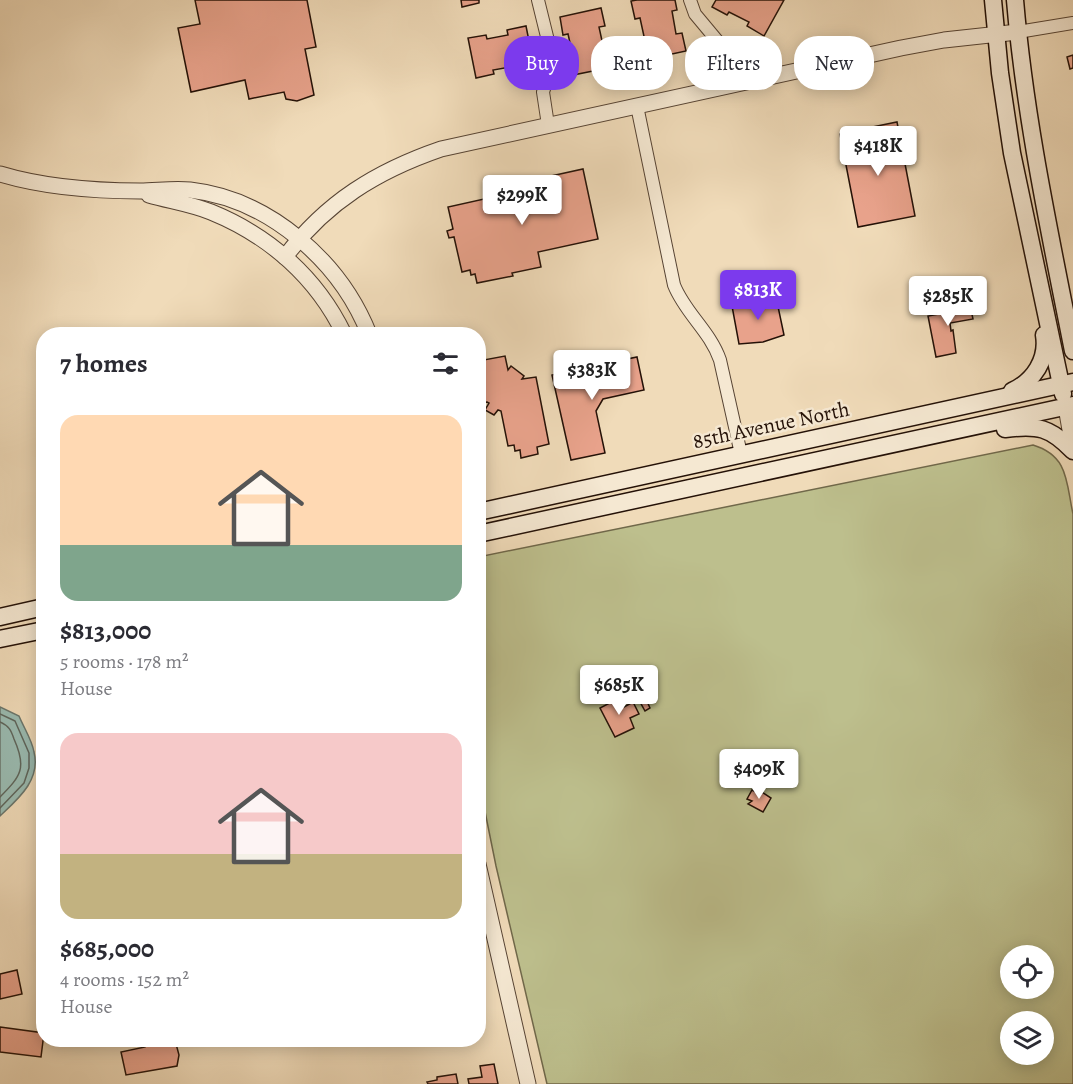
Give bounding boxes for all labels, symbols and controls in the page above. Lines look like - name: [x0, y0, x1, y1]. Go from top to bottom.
- chip: Buy: [504, 36, 579, 90]
- chip: Rent: [591, 36, 673, 90]
- chip: Filters: [685, 36, 782, 90]
- chip: New: [794, 36, 874, 90]
- pin: $418K: [836, 126, 920, 177]
- text: $418K: [854, 132, 902, 159]
- pin: $299K: [480, 175, 564, 226]
- text: $299K: [497, 181, 547, 208]
- pin: $813K: [716, 270, 800, 321]
- text: $813K: [734, 276, 782, 303]
- pin: $285K: [906, 276, 990, 327]
- text: $285K: [923, 282, 973, 309]
- text: 7 homes: [60, 346, 148, 381]
- icon: filters: [429, 347, 462, 380]
- pin: $383K: [550, 350, 634, 401]
- text: $383K: [567, 356, 617, 383]
- street label: 85th Avenue North: [690, 395, 852, 455]
- icon: home: [207, 454, 315, 562]
- text: $813,000: [60, 613, 151, 648]
- text: 5 rooms · 178 m²: [60, 648, 189, 675]
- pin: $685K: [577, 665, 661, 716]
- text: $685K: [594, 671, 644, 698]
- text: House: [60, 675, 112, 702]
- pin: $409K: [717, 749, 801, 800]
- text: $409K: [733, 755, 785, 782]
- icon: home: [207, 772, 315, 880]
- text: $685,000: [60, 931, 154, 966]
- map controls: [1000, 945, 1054, 1065]
- button: locate: [1000, 945, 1054, 999]
- text: 4 rooms · 152 m²: [60, 966, 189, 993]
- text: House: [60, 993, 112, 1020]
- button: layers: [1000, 1011, 1054, 1065]

